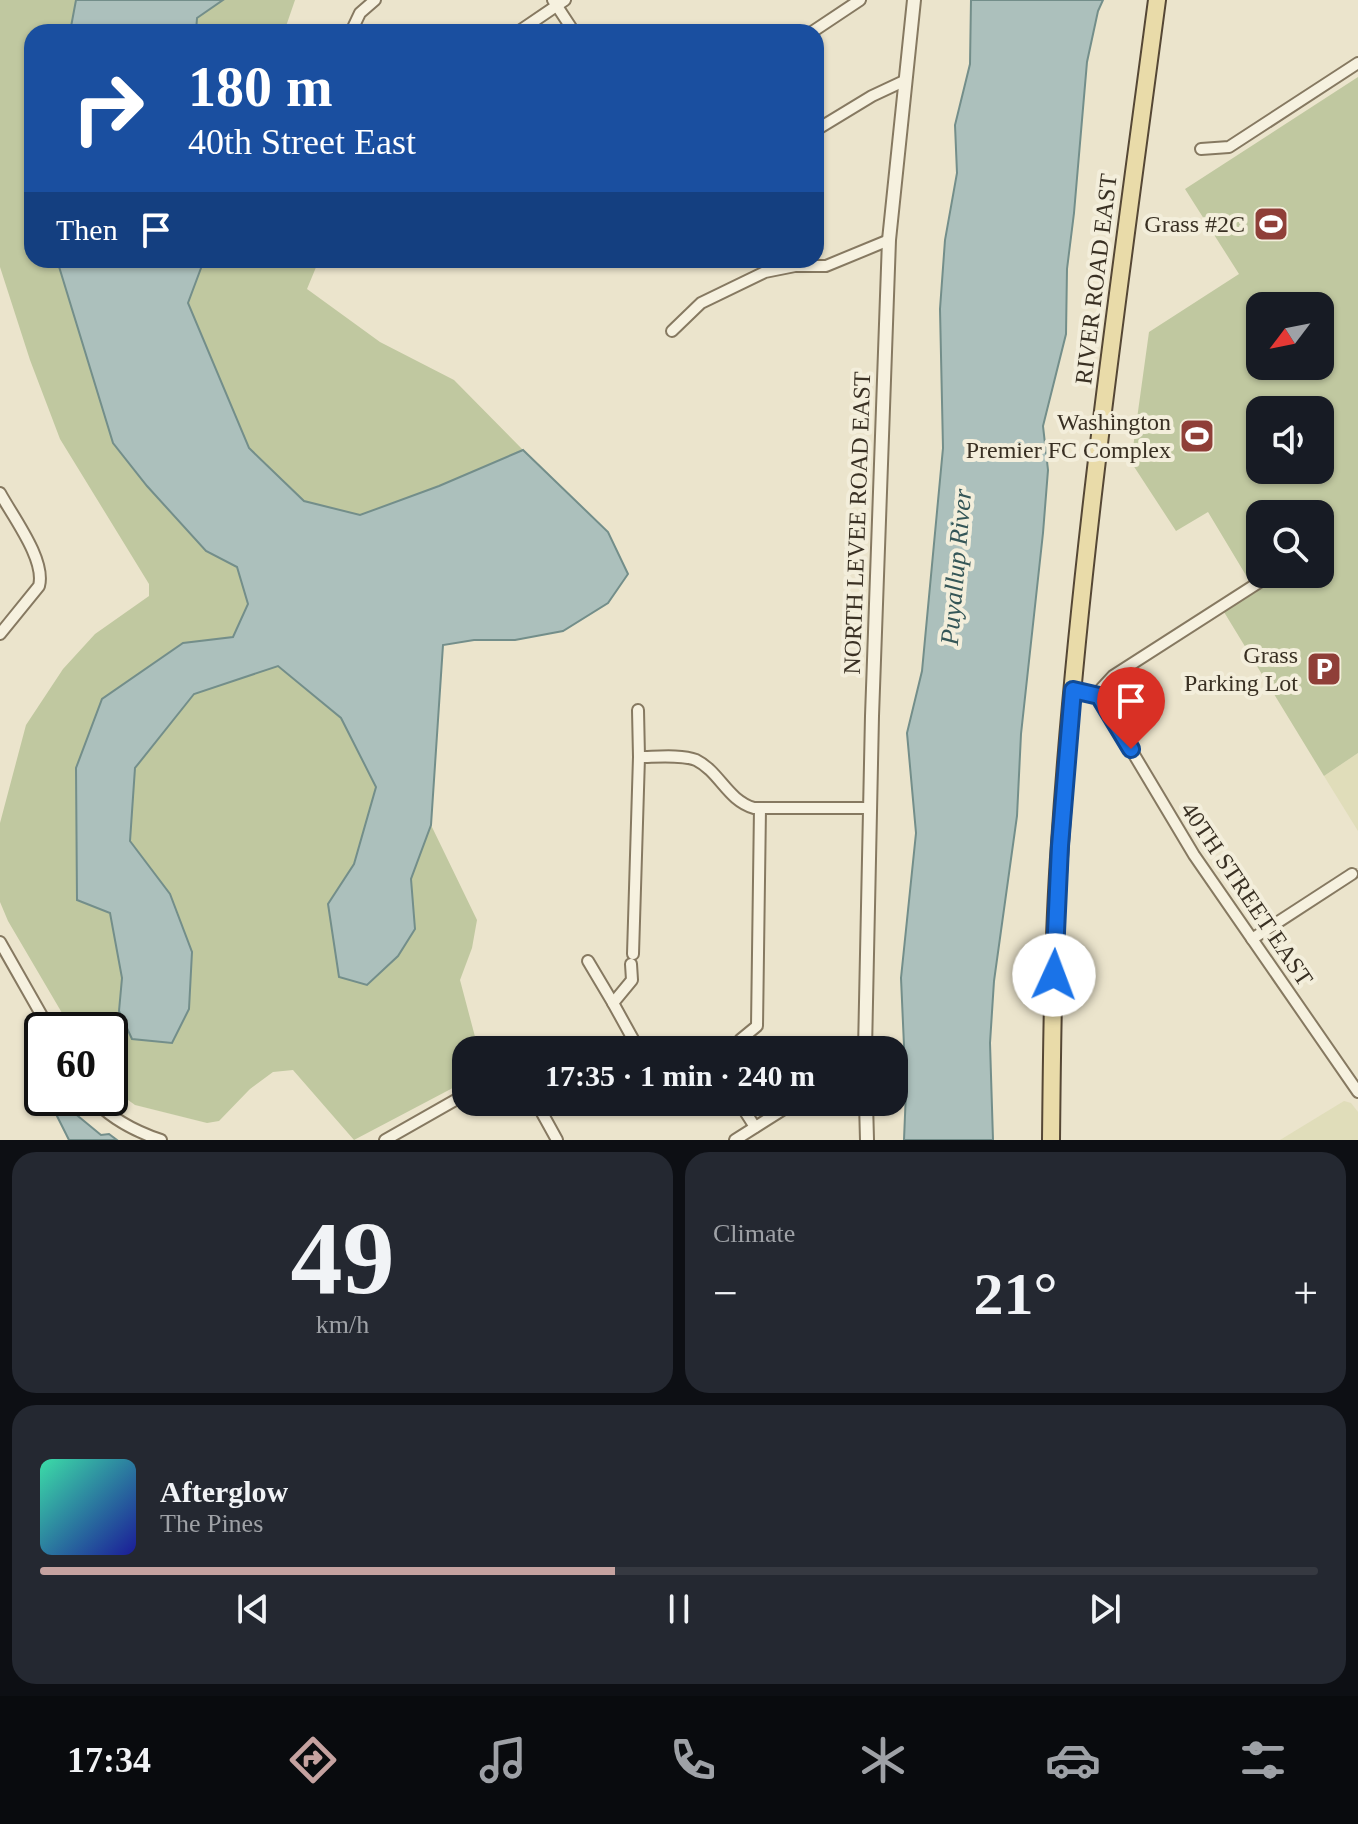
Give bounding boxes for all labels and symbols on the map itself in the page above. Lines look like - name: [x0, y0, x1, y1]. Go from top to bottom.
- street label: RIVER ROAD EAST: [1070, 172, 1122, 386]
- sports icon: Grass #2C: [1252, 205, 1290, 243]
- place label: Grass #2C: [1144, 211, 1245, 237]
- north arrow: [1246, 292, 1334, 380]
- street label: NORTH LEVEE ROAD EAST: [839, 371, 875, 675]
- place label: Washington Premier FC Complex: [966, 409, 1171, 463]
- sports icon: Washington Premier FC Complex: [1178, 417, 1216, 455]
- water label: Puyallup River: [935, 487, 977, 647]
- place label: Grass Parking Lot: [1184, 642, 1298, 696]
- parking icon: Grass Parking Lot: [1305, 650, 1343, 688]
- pin: [1097, 667, 1165, 749]
- street label: 40TH STREET EAST: [1176, 797, 1318, 991]
- position arrow: [1012, 933, 1096, 1017]
- speed limit sign: 60: [24, 1012, 128, 1116]

